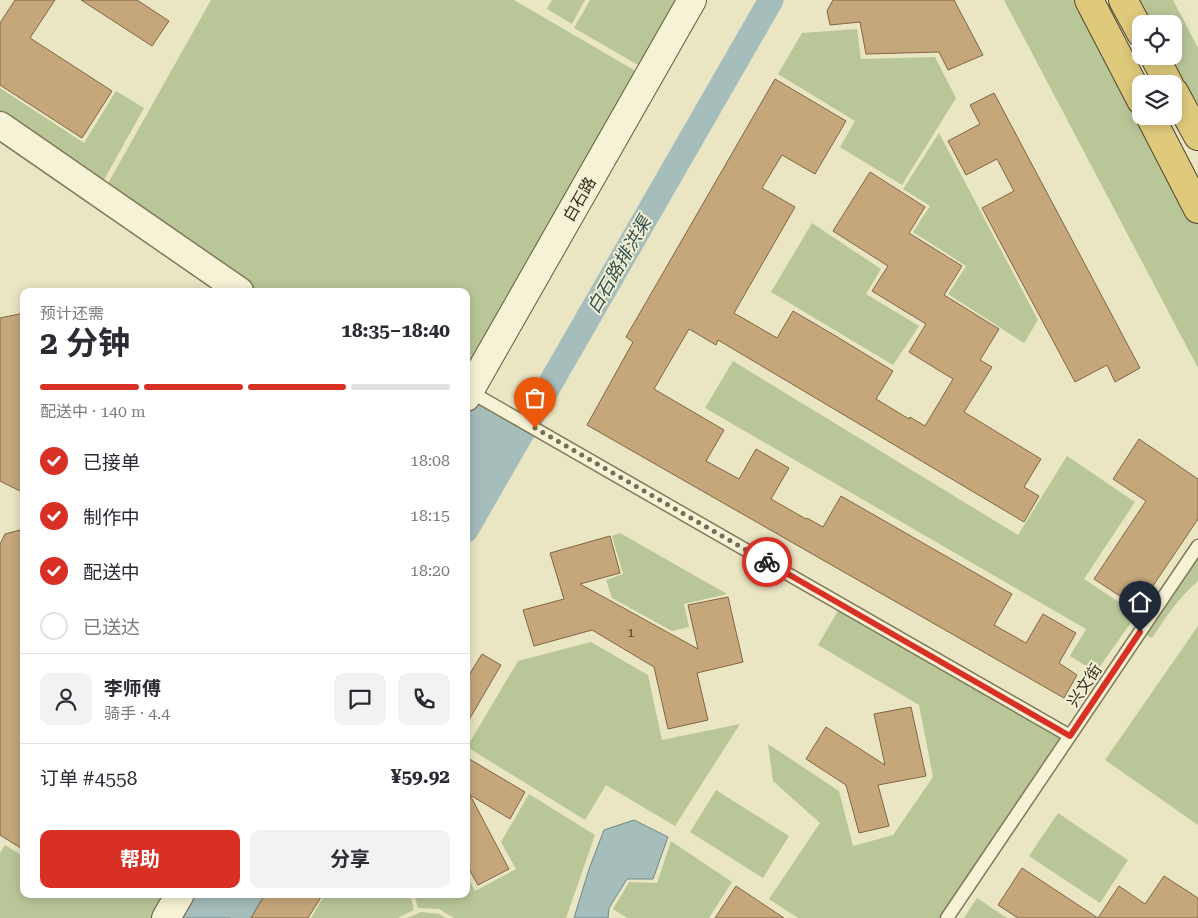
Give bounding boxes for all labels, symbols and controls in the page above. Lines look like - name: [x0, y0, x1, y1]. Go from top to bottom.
- map controls: [1132, 15, 1182, 125]
- button: locate: [1132, 15, 1182, 65]
- button: layers: [1132, 75, 1182, 125]
- street label: 白石路: [559, 174, 600, 225]
- water label: 白石路排洪渠: [582, 210, 656, 317]
- text: 预计还需: [40, 304, 104, 323]
- text: 18:35–18:40: [341, 319, 450, 342]
- text: 2 分钟: [40, 324, 130, 362]
- pin: [514, 377, 556, 428]
- icon: bag: [521, 384, 549, 412]
- text: 配送中 · 140 m: [40, 402, 146, 421]
- icon: check: [40, 447, 68, 475]
- text: 已接单: [83, 451, 140, 474]
- text: 18:08: [410, 451, 450, 470]
- icon: check: [40, 502, 68, 530]
- text: 制作中: [83, 506, 140, 529]
- text: 18:15: [410, 506, 450, 525]
- courier: [742, 537, 792, 587]
- icon: bike: [753, 548, 781, 576]
- icon: check: [40, 557, 68, 585]
- text: 配送中: [83, 561, 140, 584]
- text: 18:20: [410, 561, 450, 580]
- pin: [1119, 581, 1161, 632]
- icon: home: [1126, 588, 1154, 616]
- text: 已送达: [83, 616, 140, 639]
- house number: 1: [627, 624, 635, 640]
- street label: 兴文街: [1063, 660, 1106, 710]
- button: person: [40, 673, 92, 725]
- button: chat: [334, 673, 386, 725]
- button: phone: [398, 673, 450, 725]
- text: 李师傅: [104, 677, 161, 700]
- text: 骑手 · 4.4: [104, 704, 170, 723]
- text: ¥59.92: [391, 765, 450, 788]
- text: 订单 #4558: [40, 767, 137, 790]
- button: 帮助: [40, 830, 240, 888]
- button: 分享: [250, 830, 450, 888]

